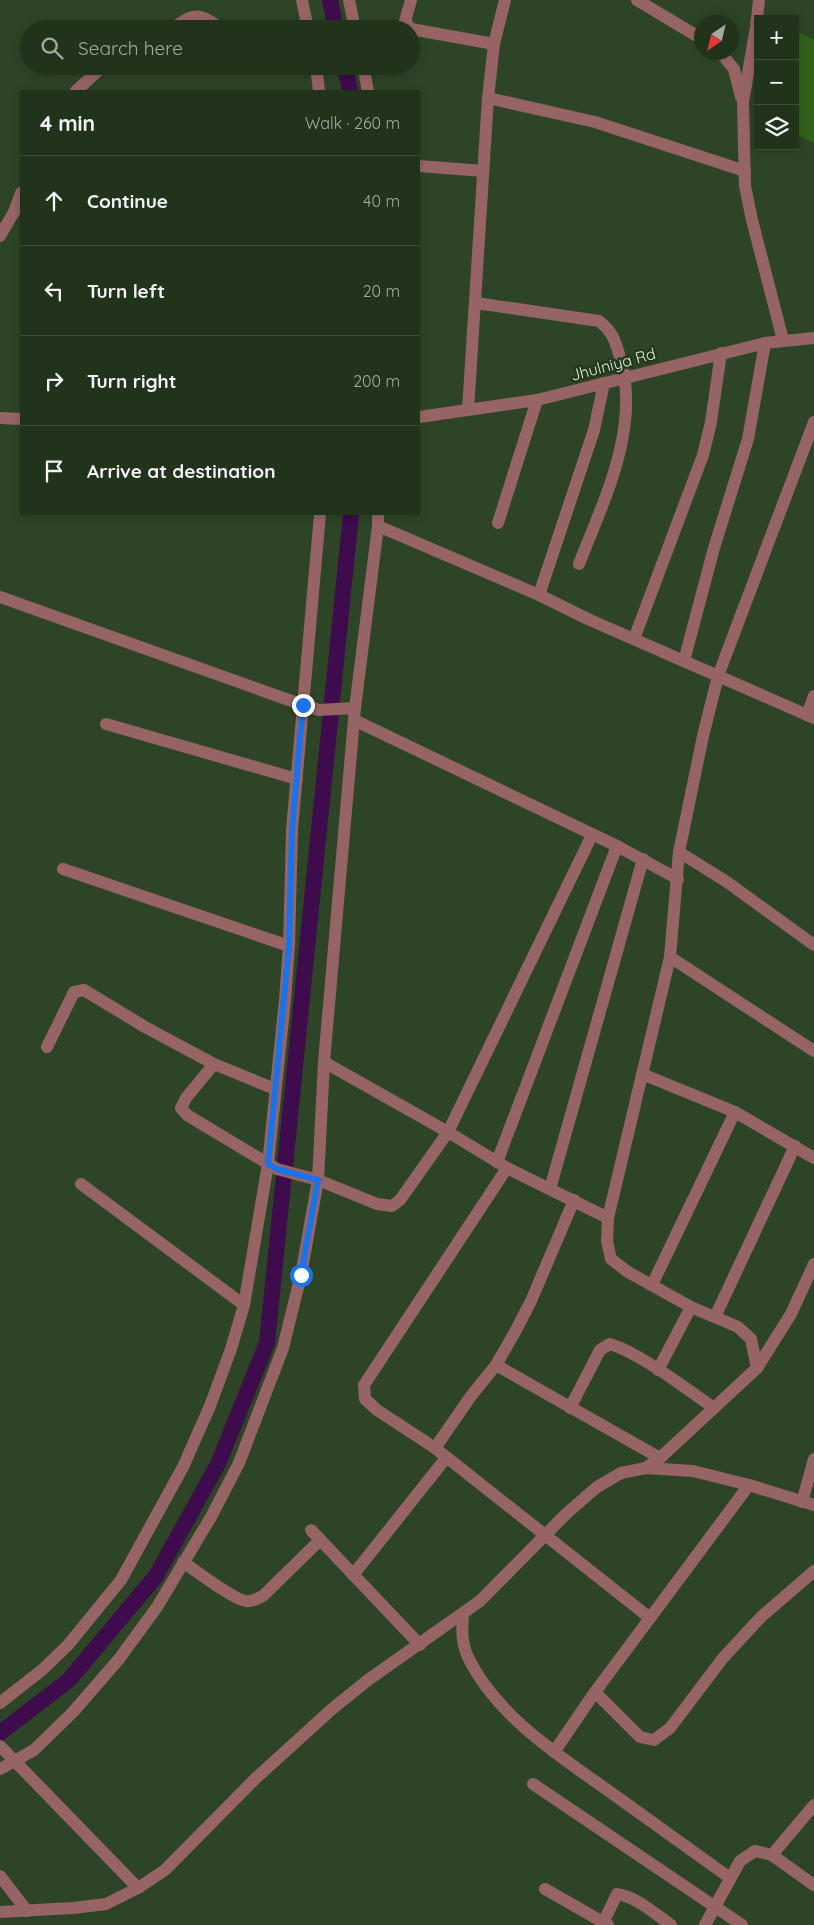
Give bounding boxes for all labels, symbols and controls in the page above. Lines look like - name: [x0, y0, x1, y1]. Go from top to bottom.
- north arrow: [694, 15, 739, 60]
- map controls: [754, 15, 799, 150]
- button: +: [754, 15, 799, 60]
- search box: [20, 20, 420, 75]
- icon: search: [38, 34, 66, 62]
- text: Search here: [78, 36, 183, 60]
- button: −: [754, 60, 799, 105]
- button: layers: [754, 105, 799, 150]
- text: 4 min: [40, 110, 95, 136]
- text: Walk · 260 m: [305, 113, 400, 133]
- icon: ahead: [40, 187, 68, 215]
- text: Continue: [87, 189, 168, 213]
- text: 40 m: [363, 191, 400, 211]
- icon: left: [40, 277, 68, 305]
- text: Turn left: [87, 279, 165, 303]
- text: 20 m: [363, 281, 400, 301]
- street label: Jhulniya Rd: [568, 343, 658, 385]
- icon: right: [40, 367, 68, 395]
- text: Turn right: [87, 369, 176, 393]
- text: 200 m: [353, 371, 400, 391]
- icon: arrive: [40, 457, 68, 485]
- text: Arrive at destination: [87, 459, 276, 483]
- route end: [292, 694, 315, 717]
- route start: [290, 1264, 313, 1287]

